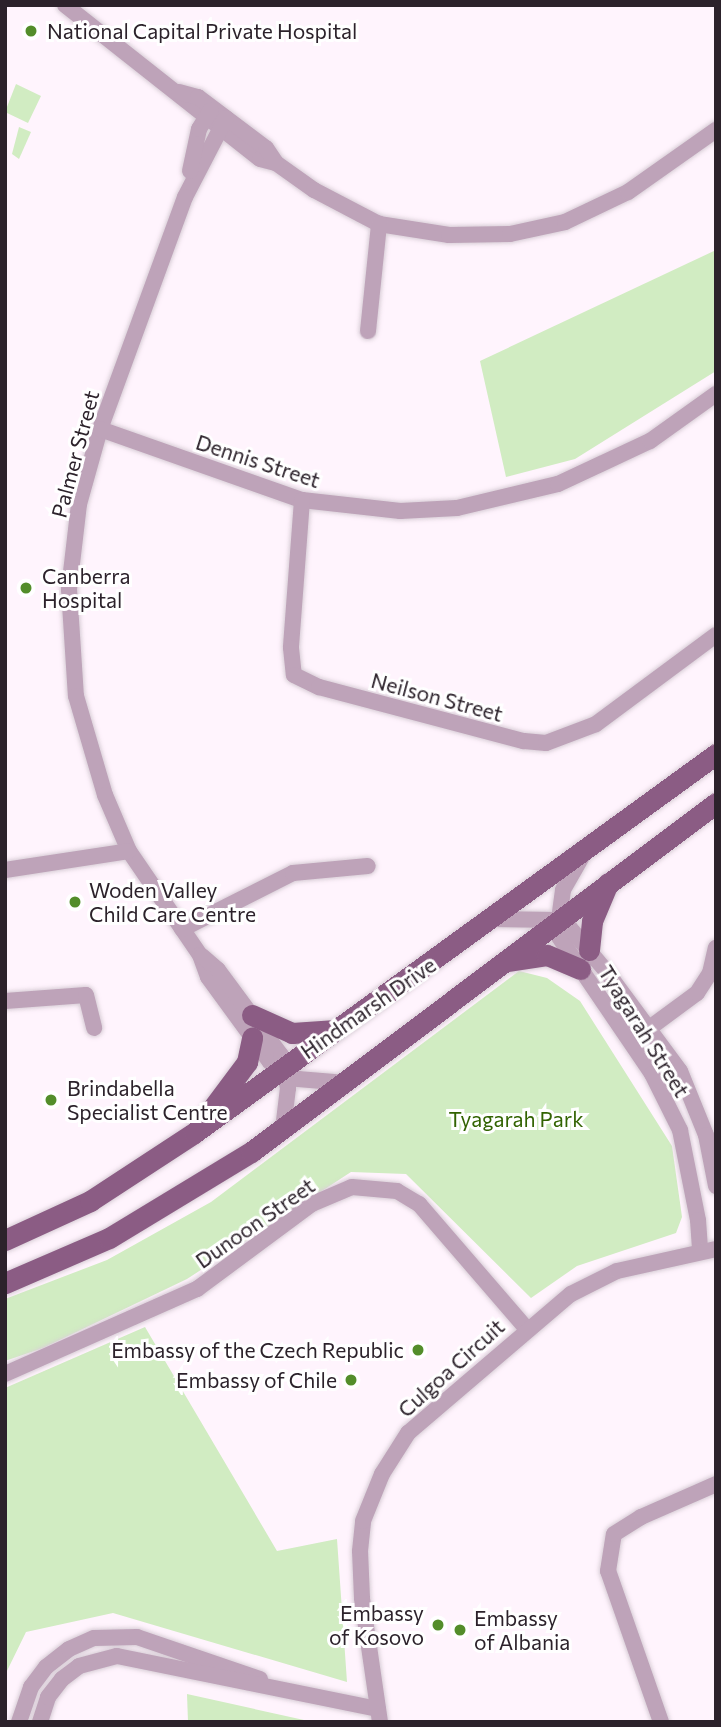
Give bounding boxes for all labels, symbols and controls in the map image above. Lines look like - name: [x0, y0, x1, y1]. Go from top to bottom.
- place label: National Capital Private Hospital: [47, 18, 357, 44]
- marker: National Capital Private Hospital: [21, 21, 41, 41]
- street label: Palmer Street: [46, 388, 104, 520]
- street label: Dennis Street: [193, 429, 323, 493]
- place label: Canberra Hospital: [42, 563, 130, 613]
- marker: Canberra Hospital: [16, 578, 36, 598]
- street label: Neilson Street: [368, 667, 506, 727]
- place label: Woden Valley Child Care Centre: [89, 877, 256, 927]
- marker: Woden Valley Child Care Centre: [67, 894, 83, 910]
- street label: Hindmarsh Drive: [296, 952, 440, 1064]
- street label: Tyagarah Street: [593, 960, 695, 1102]
- place label: Brindabella Specialist Centre: [67, 1075, 228, 1125]
- marker: Brindabella Specialist Centre: [41, 1090, 61, 1110]
- park label: Tyagarah Park: [448, 1106, 584, 1132]
- street label: Dunoon Street: [191, 1173, 319, 1273]
- street label: Culgoa Circuit: [393, 1314, 509, 1422]
- place label: Embassy of the Czech Republic: [111, 1337, 404, 1363]
- marker: Embassy of the Czech Republic: [410, 1342, 426, 1358]
- place label: Embassy of Chile: [176, 1367, 337, 1393]
- marker: Embassy of Chile: [343, 1372, 359, 1388]
- place label: Embassy of Kosovo: [329, 1600, 424, 1650]
- place label: Embassy of Albania: [474, 1605, 570, 1655]
- marker: Embassy of Kosovo: [430, 1617, 446, 1633]
- marker: Embassy of Albania: [452, 1622, 468, 1638]

